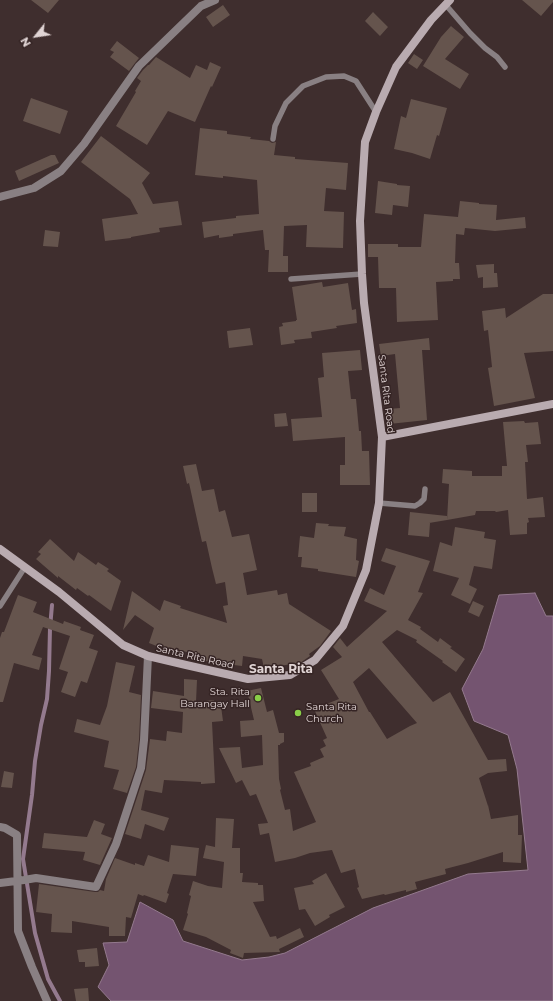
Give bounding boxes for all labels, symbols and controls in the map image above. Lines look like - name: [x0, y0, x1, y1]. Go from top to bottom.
- north arrow: [16, 16, 56, 56]
- text: N: [17, 35, 34, 49]
- street label: Santa Rita Road: [375, 354, 397, 434]
- street label: Santa Rita Road: [155, 642, 235, 672]
- district label: Santa Rita: [249, 662, 313, 676]
- place label: Sta. Rita Barangay Hall: [180, 686, 250, 710]
- marker: Sta. Rita Barangay Hall: [253, 693, 263, 703]
- place label: Santa Rita Church: [306, 701, 357, 724]
- marker: Santa Rita Church: [293, 708, 303, 718]

